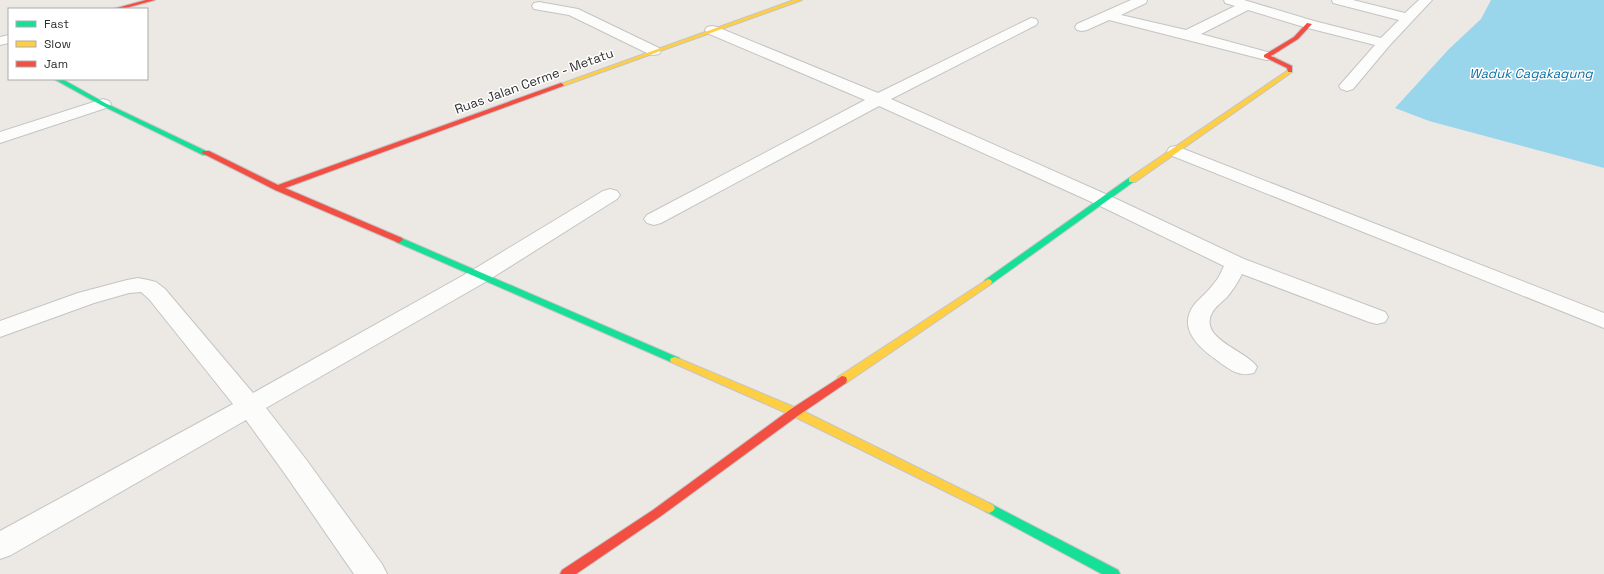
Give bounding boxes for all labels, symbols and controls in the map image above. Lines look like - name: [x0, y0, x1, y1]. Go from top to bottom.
- legend: [8, 8, 148, 80]
- text: Fast: [44, 16, 69, 32]
- text: Slow: [44, 36, 71, 52]
- street label: Ruas Jalan Cerme - Metatu: [452, 44, 616, 118]
- text: Jam: [44, 56, 68, 72]
- water label: Waduk Cagakagung: [1469, 65, 1593, 82]

